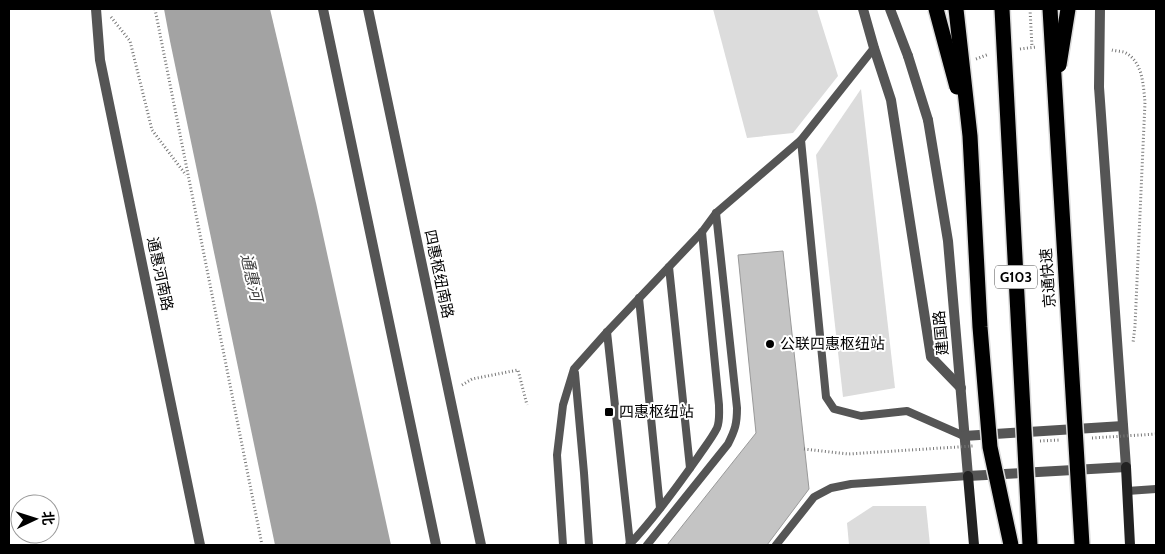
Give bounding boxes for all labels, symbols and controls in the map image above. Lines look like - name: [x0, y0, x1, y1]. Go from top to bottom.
- street label: 四惠枢纽南路: [421, 228, 457, 320]
- street label: 通惠河南路: [143, 235, 177, 313]
- street label: 京通快速: [1037, 247, 1059, 309]
- water label: 通惠河: [237, 252, 267, 306]
- road number: G103: [995, 266, 1037, 288]
- street label: 建国路: [930, 310, 952, 356]
- place label: 公联四惠枢纽站: [780, 335, 885, 353]
- marker: 公联四惠枢纽站: [764, 338, 776, 350]
- place label: 四惠枢纽站: [619, 403, 694, 421]
- marker: 四惠枢纽站: [603, 406, 615, 418]
- north arrow: [10, 494, 60, 544]
- text: 北: [39, 510, 57, 526]

